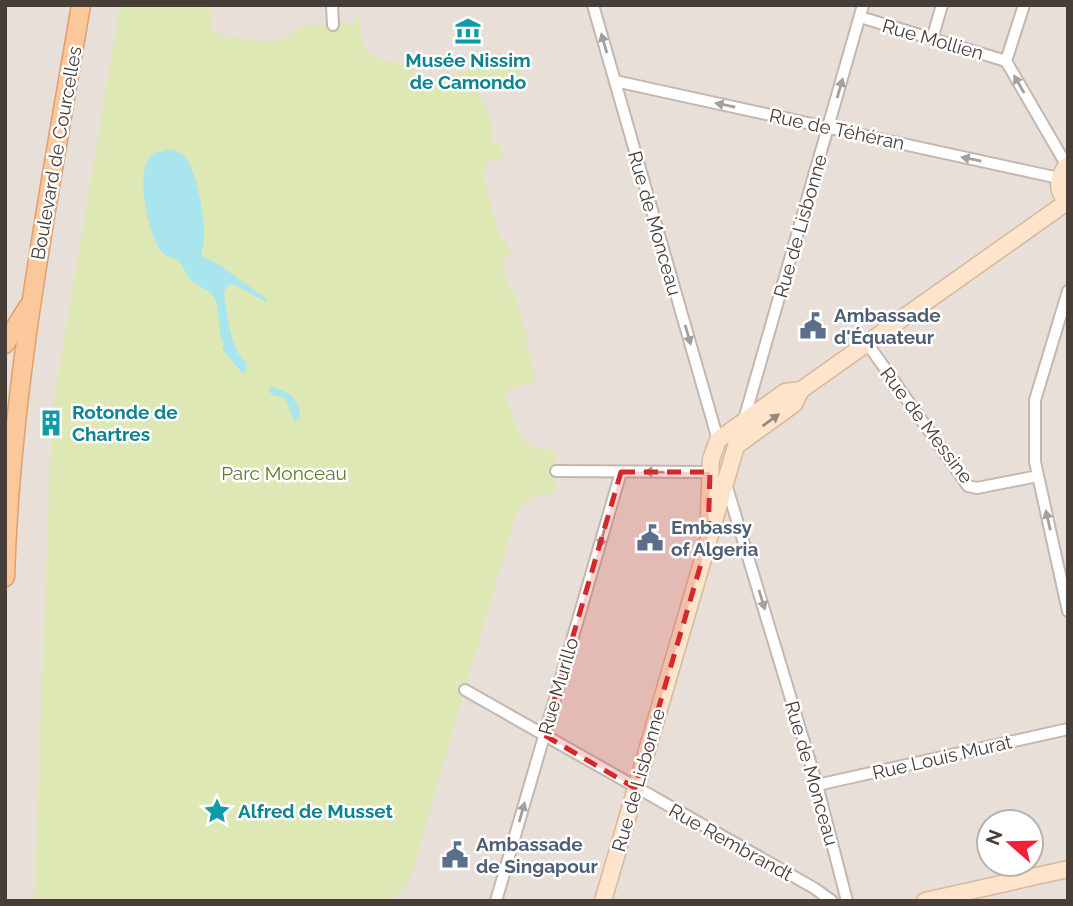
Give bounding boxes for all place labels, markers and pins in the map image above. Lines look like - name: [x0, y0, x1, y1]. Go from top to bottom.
- museum icon: Musée Nissim de Camondo: [453, 16, 483, 46]
- place label: Musée Nissim de Camondo: [405, 49, 531, 93]
- place label: Ambassade d'Équateur: [834, 304, 941, 348]
- public building icon: Ambassade d'Équateur: [798, 311, 828, 341]
- place label: Rotonde de Chartres: [72, 401, 178, 445]
- building icon: Rotonde de Chartres: [36, 408, 66, 438]
- place label: Embassy of Algeria: [671, 516, 758, 560]
- public building icon: Embassy of Algeria: [635, 523, 665, 553]
- place icon: Alfred de Musset: [202, 796, 232, 826]
- place label: Alfred de Musset: [238, 800, 394, 822]
- place label: Ambassade de Singapour: [476, 833, 598, 877]
- public building icon: Ambassade de Singapour: [440, 840, 470, 870]

